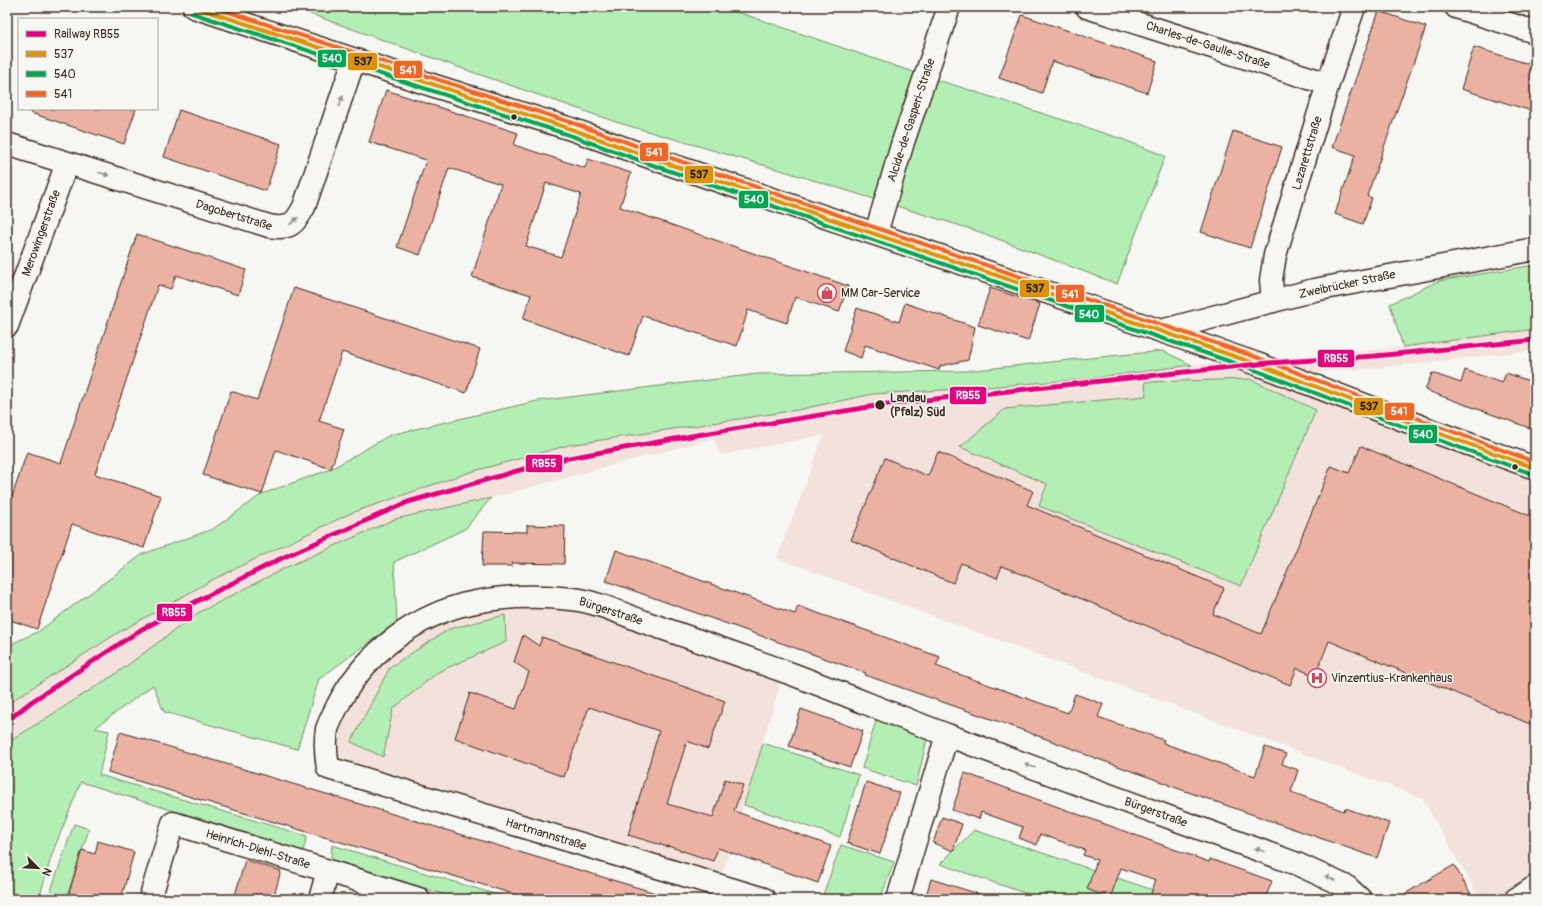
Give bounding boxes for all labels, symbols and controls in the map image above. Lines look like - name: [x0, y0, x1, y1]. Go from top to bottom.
- legend: [18, 18, 158, 110]
- street label: Charles-de-Gaulle-Straße: [1144, 18, 1272, 73]
- text: Railway RB55: [54, 27, 120, 42]
- text: 537: [54, 47, 74, 62]
- line badge: 540: [317, 49, 347, 68]
- text: 540: [322, 52, 342, 65]
- line badge: 537: [347, 52, 378, 71]
- text: 537: [354, 55, 372, 68]
- street label: Alcide-de-Gasperi-Straße: [884, 56, 939, 184]
- line badge: 541: [393, 60, 423, 79]
- text: 541: [400, 64, 416, 77]
- text: 540: [54, 67, 76, 82]
- text: 541: [54, 87, 72, 102]
- one-way arrow: [338, 95, 344, 107]
- unlabelled marker: [509, 112, 519, 122]
- street label: Lazarettstraße: [1289, 114, 1326, 192]
- line badge: 541: [639, 142, 669, 162]
- text: 541: [646, 146, 662, 159]
- line badge: 537: [684, 165, 714, 184]
- text: 537: [690, 168, 708, 181]
- one-way arrow: [98, 172, 110, 178]
- street label: Merowingerstraße: [19, 188, 64, 278]
- line badge: 540: [738, 190, 769, 209]
- text: 540: [744, 193, 764, 206]
- street label: Dagobertstraße: [194, 197, 274, 234]
- one-way arrow: [289, 217, 299, 225]
- street label: Zweibrücker Straße: [1297, 267, 1397, 302]
- line badge: 537: [1019, 279, 1050, 298]
- shop icon: MM Car-Service: [816, 282, 838, 304]
- text: 537: [1026, 282, 1044, 295]
- line badge: 541: [1055, 284, 1085, 303]
- place label: MM Car-Service: [841, 286, 920, 301]
- text: 541: [1062, 288, 1078, 301]
- line badge: 540: [1074, 304, 1105, 323]
- text: 540: [1079, 308, 1099, 321]
- line badge: RB55: [1317, 349, 1355, 368]
- text: RB55: [1324, 352, 1348, 365]
- line badge: RB55: [949, 386, 987, 405]
- text: RB55: [956, 389, 980, 402]
- place label: Landau (Pfalz) Süd: [890, 391, 946, 420]
- line badge: 537: [1353, 397, 1384, 416]
- marker: Landau (Pfalz) Süd: [873, 398, 887, 412]
- text: 537: [1360, 400, 1378, 413]
- line badge: 541: [1384, 402, 1415, 421]
- text: 541: [1391, 405, 1407, 418]
- line badge: 540: [1408, 424, 1438, 444]
- text: 540: [1413, 428, 1433, 441]
- line badge: RB55: [525, 454, 563, 473]
- text: RB55: [532, 457, 556, 470]
- unlabelled marker: [1510, 462, 1520, 472]
- street label: Bürgerstraße: [577, 594, 645, 629]
- line badge: RB55: [156, 603, 193, 622]
- text: RB55: [162, 606, 186, 619]
- hospital icon: Vinzentius-Krankenhaus: [1306, 667, 1328, 689]
- place label: Vinzentius-Krankenhaus: [1331, 671, 1453, 686]
- one-way arrow: [1023, 762, 1035, 768]
- street label: Bürgerstraße: [1122, 794, 1189, 831]
- street label: Hartmannstraße: [503, 815, 588, 854]
- street label: Heinrich-Diehl-Straße: [204, 826, 312, 873]
- one-way arrow: [1253, 847, 1265, 853]
- north arrow: [18, 848, 58, 888]
- text: N: [39, 866, 54, 878]
- one-way arrow: [1325, 875, 1336, 881]

